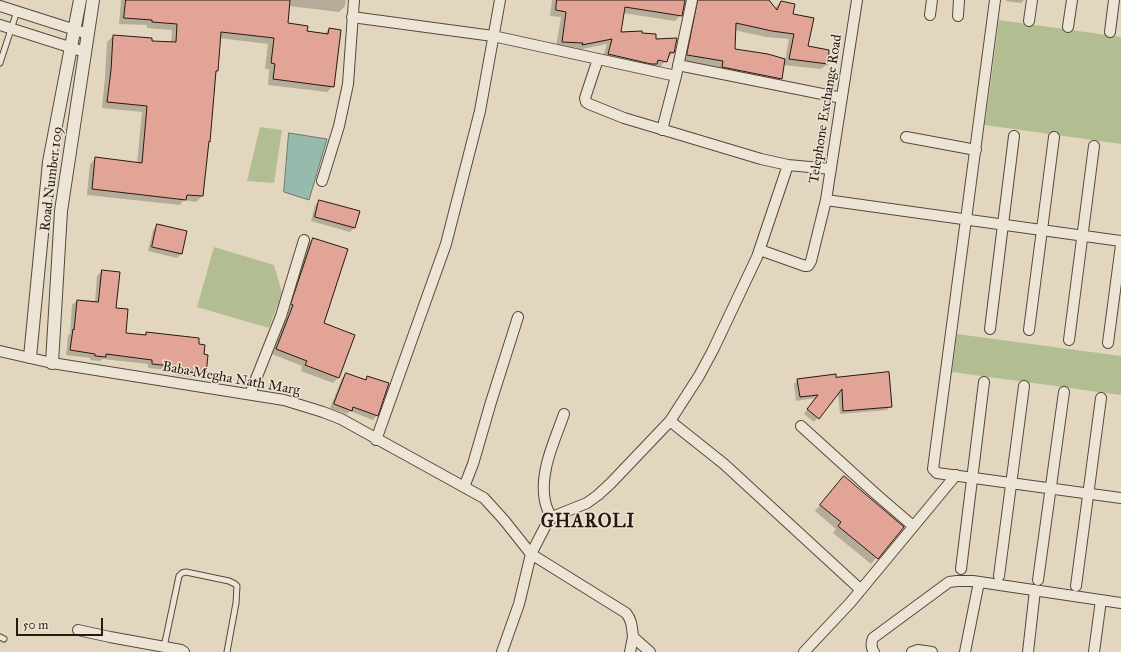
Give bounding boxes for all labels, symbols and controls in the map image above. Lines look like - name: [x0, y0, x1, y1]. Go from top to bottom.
- street label: Telephone Exchange Road: [806, 33, 846, 185]
- street label: Road Number 109: [37, 126, 67, 232]
- street label: Baba Megha Nath Marg: [161, 359, 301, 399]
- district label: GHAROLI: [541, 512, 635, 534]
- scale bar: [18, 610, 105, 636]
- text: 50 m: [23, 618, 48, 632]

